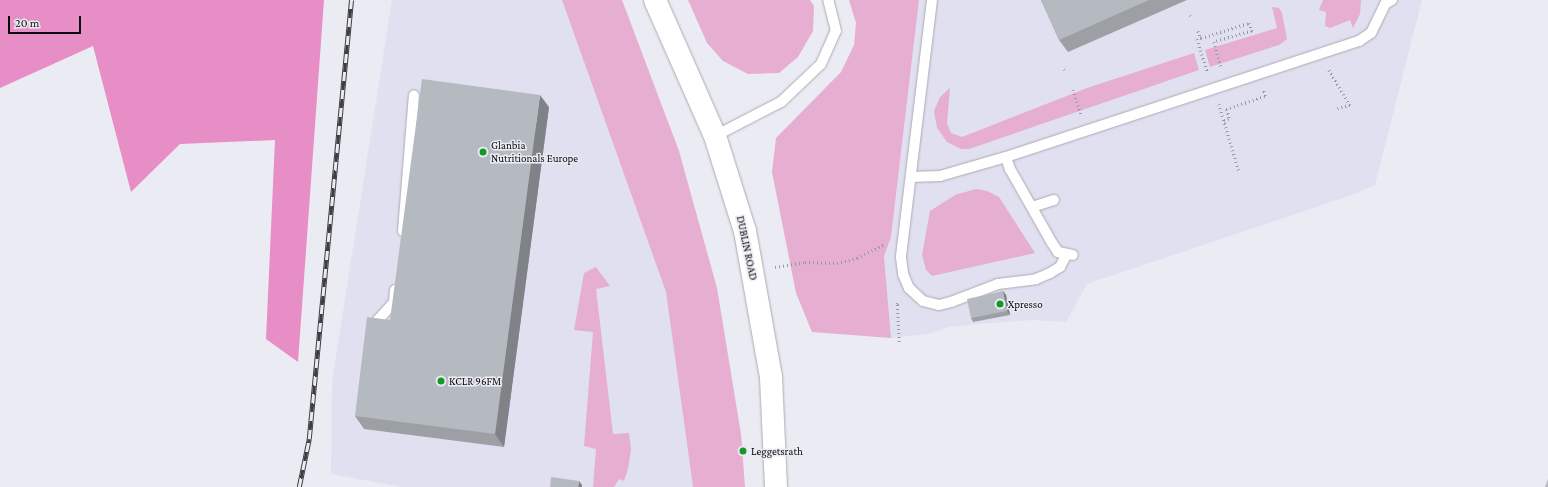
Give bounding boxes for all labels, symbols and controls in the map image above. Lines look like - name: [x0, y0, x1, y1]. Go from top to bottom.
- scale bar: [10, 8, 83, 34]
- text: 20 m: [15, 16, 39, 30]
- place label: Glanbia Nutritionals Europe: [491, 139, 578, 165]
- marker: Glanbia Nutritionals Europe: [478, 147, 488, 157]
- street label: DUBLIN ROAD: [734, 215, 760, 281]
- place label: Xpresso: [1008, 297, 1043, 311]
- marker: Xpresso: [995, 299, 1005, 309]
- place label: KCLR 96FM: [449, 374, 501, 388]
- marker: KCLR 96FM: [436, 376, 446, 386]
- place label: Leggetsrath: [751, 444, 803, 458]
- marker: Leggetsrath: [738, 446, 748, 456]

